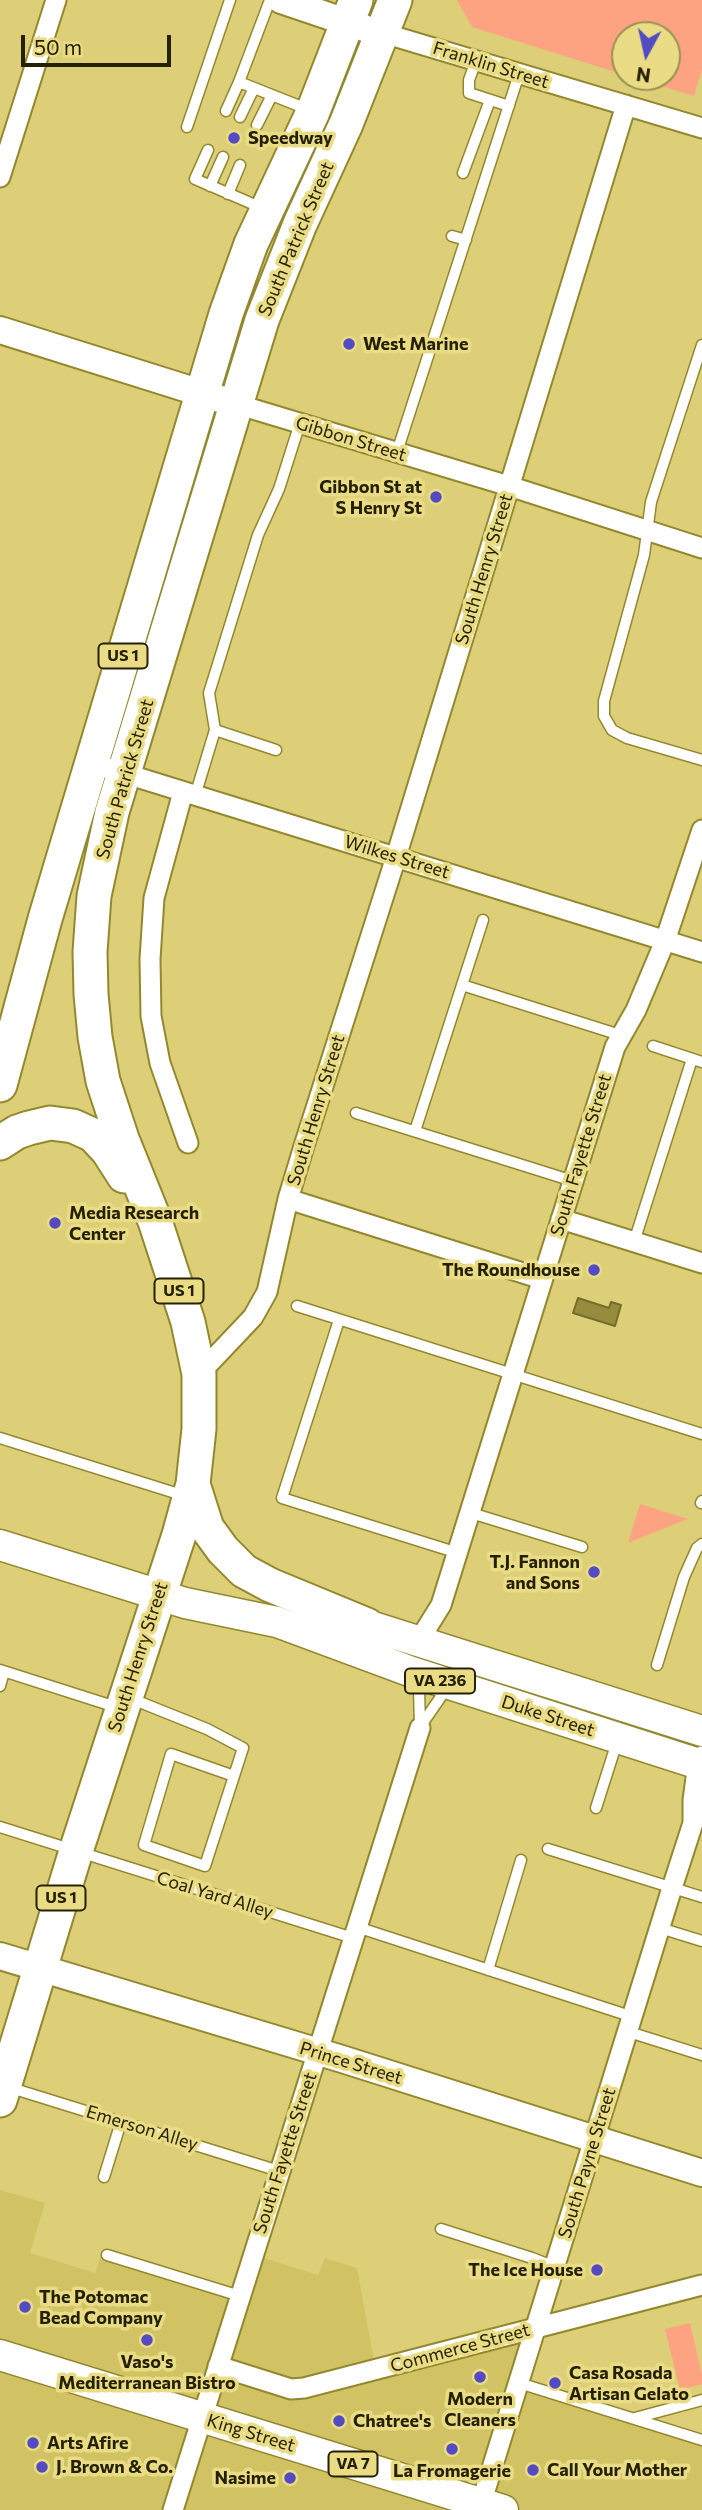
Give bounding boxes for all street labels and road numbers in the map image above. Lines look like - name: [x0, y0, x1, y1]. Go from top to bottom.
- street label: Franklin Street: [430, 37, 552, 93]
- street label: South Patrick Street: [254, 159, 338, 319]
- street label: Gibbon Street: [293, 412, 409, 466]
- street label: South Henry Street: [451, 491, 517, 647]
- road number: US 1: [99, 643, 148, 668]
- street label: South Patrick Street: [92, 697, 158, 861]
- street label: Wilkes Street: [342, 831, 452, 883]
- street label: South Henry Street: [283, 1032, 349, 1188]
- street label: South Fayette Street: [546, 1071, 616, 1239]
- road number: US 1: [154, 1278, 204, 1303]
- street label: South Henry Street: [104, 1579, 172, 1735]
- road number: VA 236: [405, 1668, 475, 1694]
- street label: Duke Street: [499, 1691, 597, 1741]
- street label: Coal Yard Alley: [154, 1867, 276, 1923]
- road number: US 1: [36, 1886, 86, 1910]
- street label: Prince Street: [297, 2037, 405, 2089]
- street label: South Fayette Street: [249, 2070, 321, 2236]
- street label: South Payne Street: [554, 2085, 620, 2241]
- street label: Emerson Alley: [84, 2101, 200, 2155]
- street label: Commerce Street: [388, 2319, 532, 2377]
- street label: King Street: [204, 2409, 298, 2457]
- road number: VA 7: [328, 2452, 378, 2476]

